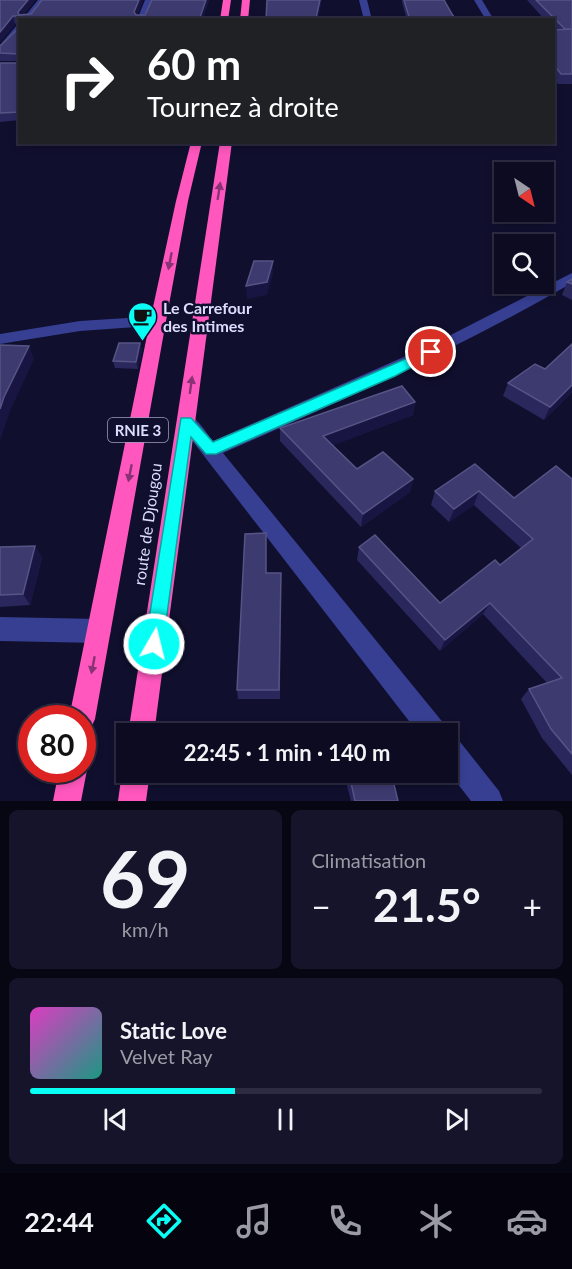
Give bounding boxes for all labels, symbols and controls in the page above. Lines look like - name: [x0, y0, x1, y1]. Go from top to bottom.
- text: 60 m: [147, 39, 241, 89]
- icon: right: [48, 42, 126, 120]
- text: Tournez à droite: [147, 90, 339, 123]
- north arrow: [494, 162, 554, 222]
- map controls: [494, 162, 554, 294]
- one-way arrow: [214, 182, 223, 201]
- button: search: [494, 234, 554, 294]
- one-way arrow: [165, 252, 174, 271]
- place label: Le Carrefour des Intimes: [163, 298, 252, 335]
- cafe icon: Le Carrefour des Intimes: [126, 300, 158, 342]
- pin: [405, 326, 456, 377]
- icon: arrive: [414, 335, 447, 368]
- one-way arrow: [187, 375, 196, 394]
- road number: RNIE 3: [108, 418, 168, 442]
- street label: route de Djougou: [129, 462, 165, 586]
- one-way arrow: [125, 464, 134, 483]
- position arrow: [122, 612, 186, 676]
- one-way arrow: [88, 655, 97, 674]
- speed limit sign: 80: [18, 705, 96, 783]
- text: 22:45 · 1 min · 140 m: [184, 739, 390, 766]
- text: 69: [100, 831, 190, 925]
- text: Climatisation: [312, 848, 426, 872]
- text: 21.5°: [373, 878, 481, 932]
- text: −: [312, 886, 331, 926]
- text: +: [523, 886, 542, 926]
- text: km/h: [122, 917, 169, 941]
- text: Static Love: [120, 1017, 227, 1044]
- text: Velvet Ray: [120, 1044, 213, 1068]
- icon: previous: [99, 1103, 132, 1136]
- icon: pause: [269, 1103, 302, 1136]
- icon: next: [440, 1103, 473, 1136]
- icon: directions: [143, 1200, 185, 1242]
- icon: music: [233, 1200, 275, 1242]
- icon: phone: [324, 1200, 366, 1242]
- icon: climate: [415, 1200, 457, 1242]
- icon: car: [506, 1200, 548, 1242]
- text: 22:44: [24, 1205, 94, 1238]

